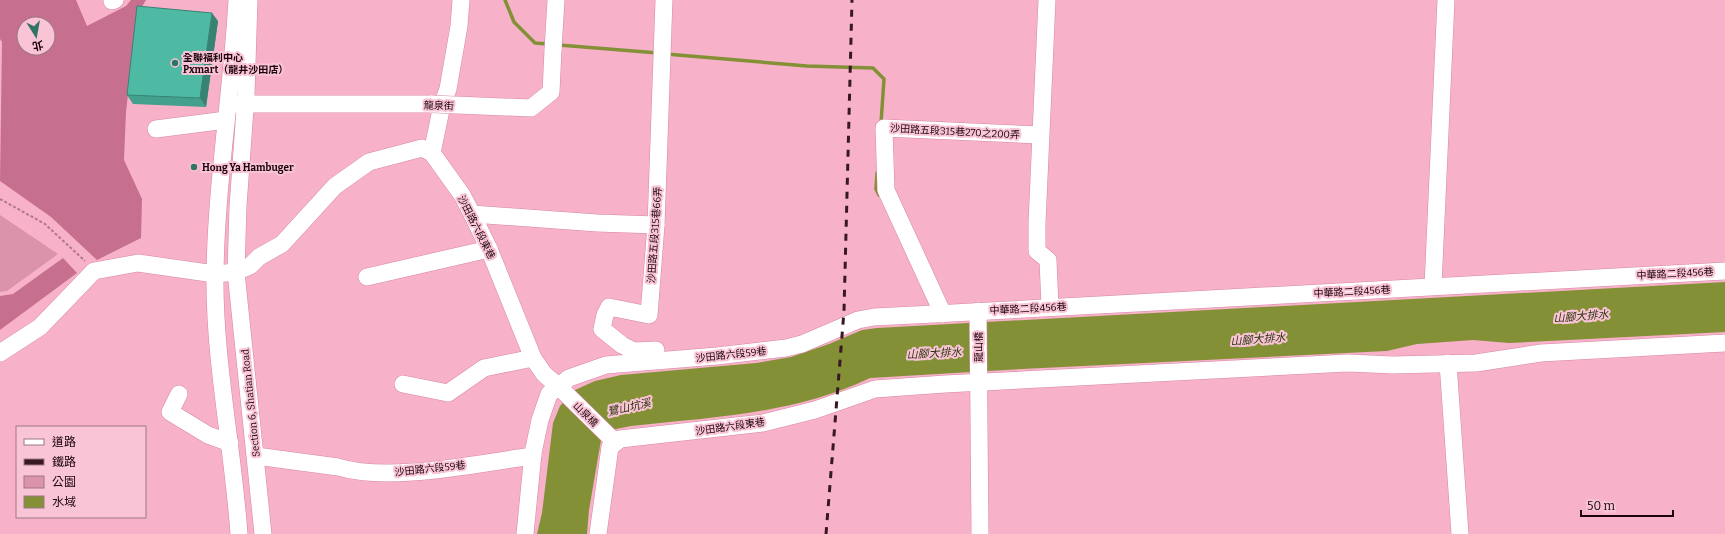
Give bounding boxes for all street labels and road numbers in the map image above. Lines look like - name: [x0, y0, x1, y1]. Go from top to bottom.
- street label: 龍泉街: [424, 99, 454, 113]
- street label: 沙田路五段315巷270之200弄: [890, 123, 1020, 141]
- street label: 沙田路五段315巷66弄: [646, 186, 664, 284]
- street label: 沙田路六段東巷: [455, 194, 497, 261]
- street label: 中華路二段456巷: [1636, 266, 1714, 282]
- street label: 中華路二段456巷: [1313, 284, 1391, 300]
- street label: 中華路二段456巷: [989, 301, 1067, 317]
- street label: 龍山橋: [973, 332, 985, 362]
- street label: 沙田路六段59巷: [695, 345, 767, 365]
- street label: Section 6, Shatian Road: [239, 348, 263, 458]
- street label: 山泉橋: [570, 400, 600, 430]
- street label: 沙田路六段東巷: [695, 416, 766, 438]
- street label: 沙田路六段59巷: [394, 459, 466, 479]

